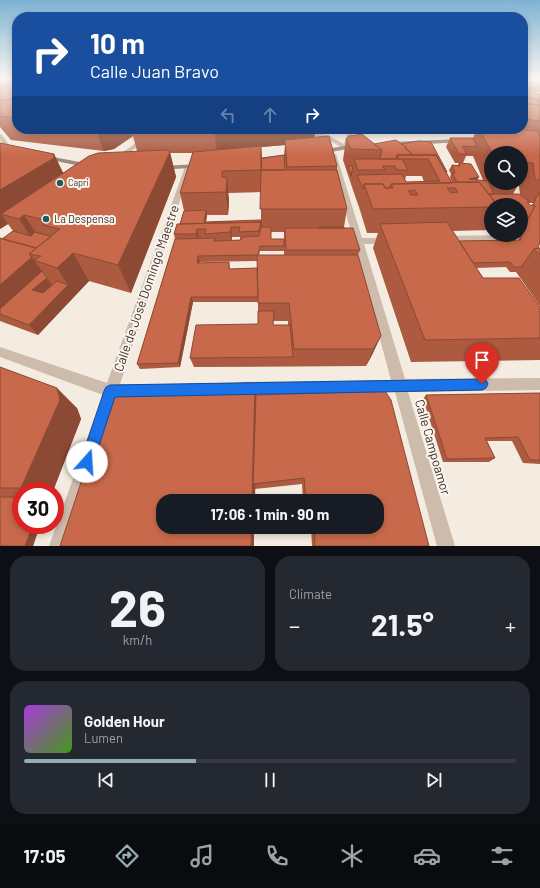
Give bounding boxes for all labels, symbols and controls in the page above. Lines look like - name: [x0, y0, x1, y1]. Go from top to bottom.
- text: 10 m: [90, 26, 145, 60]
- icon: right: [24, 28, 76, 80]
- text: Calle Juan Bravo: [90, 60, 219, 82]
- icon: left: [217, 104, 239, 126]
- icon: ahead: [259, 104, 281, 126]
- icon: right: [301, 104, 323, 126]
- map controls: [484, 146, 528, 242]
- button: search: [484, 146, 528, 190]
- place label: Capri: [68, 177, 89, 188]
- marker: Capri: [55, 178, 65, 188]
- button: layers: [484, 198, 528, 242]
- street label: Calle de José Domingo Maestre: [110, 203, 182, 373]
- place label: La Despensa: [54, 212, 115, 225]
- marker: La Despensa: [41, 214, 51, 224]
- pin: [465, 343, 499, 384]
- icon: arrive: [471, 349, 493, 371]
- street label: Calle Campoamor: [412, 397, 454, 497]
- position arrow: [66, 441, 108, 483]
- speed limit sign: 30: [12, 482, 64, 534]
- text: 17:06 · 1 min · 90 m: [211, 505, 329, 523]
- text: 26: [109, 575, 166, 637]
- text: Climate: [289, 586, 332, 602]
- text: 21.5°: [371, 606, 434, 642]
- text: −: [289, 612, 300, 638]
- text: +: [505, 612, 516, 638]
- text: km/h: [123, 632, 152, 648]
- text: Golden Hour: [84, 712, 165, 730]
- text: Lumen: [84, 730, 123, 746]
- icon: previous: [95, 769, 117, 791]
- icon: pause: [259, 769, 281, 791]
- icon: next: [423, 769, 445, 791]
- icon: directions: [113, 842, 141, 870]
- icon: music: [188, 842, 216, 870]
- icon: phone: [263, 842, 291, 870]
- icon: climate: [338, 842, 366, 870]
- icon: car: [413, 842, 441, 870]
- icon: filters: [488, 842, 516, 870]
- text: 17:05: [24, 845, 65, 867]

